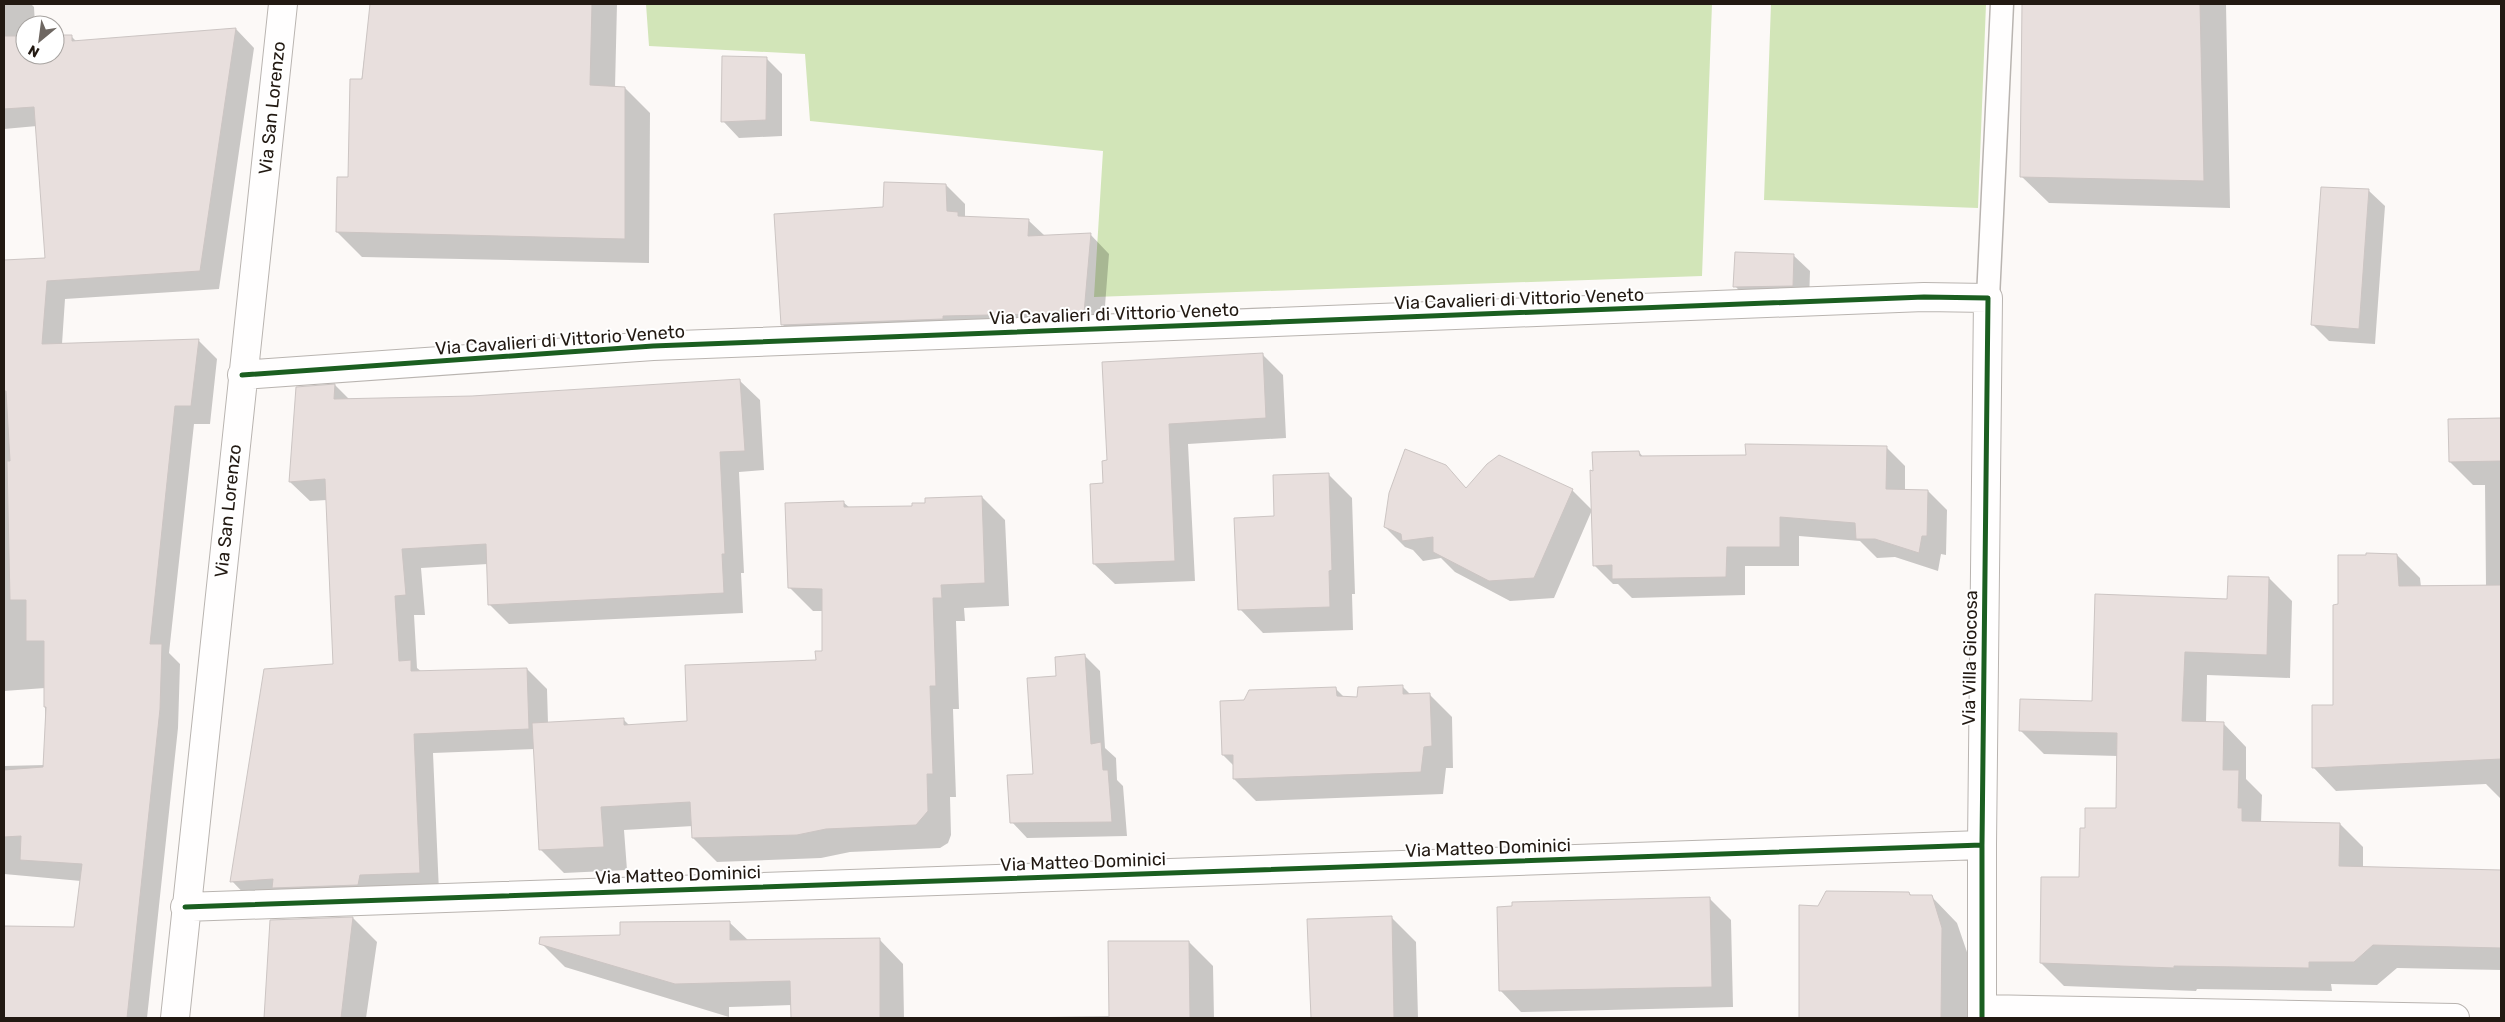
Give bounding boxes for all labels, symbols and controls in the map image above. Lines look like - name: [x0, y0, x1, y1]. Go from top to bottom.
- north arrow: [15, 15, 65, 65]
- street label: Via San Lorenzo: [254, 40, 290, 176]
- text: N: [25, 41, 42, 61]
- street label: Via Cavalieri di Vittorio Veneto: [1394, 284, 1644, 314]
- street label: Via Cavalieri di Vittorio Veneto: [989, 299, 1239, 329]
- street label: Via Cavalieri di Vittorio Veneto: [434, 320, 686, 360]
- street label: Via San Lorenzo: [210, 443, 246, 579]
- street label: Via Villa Giocosa: [1958, 590, 1982, 726]
- street label: Via Matteo Dominici: [1405, 834, 1571, 862]
- street label: Via Matteo Dominici: [1000, 848, 1166, 876]
- street label: Via Matteo Dominici: [595, 861, 761, 889]

